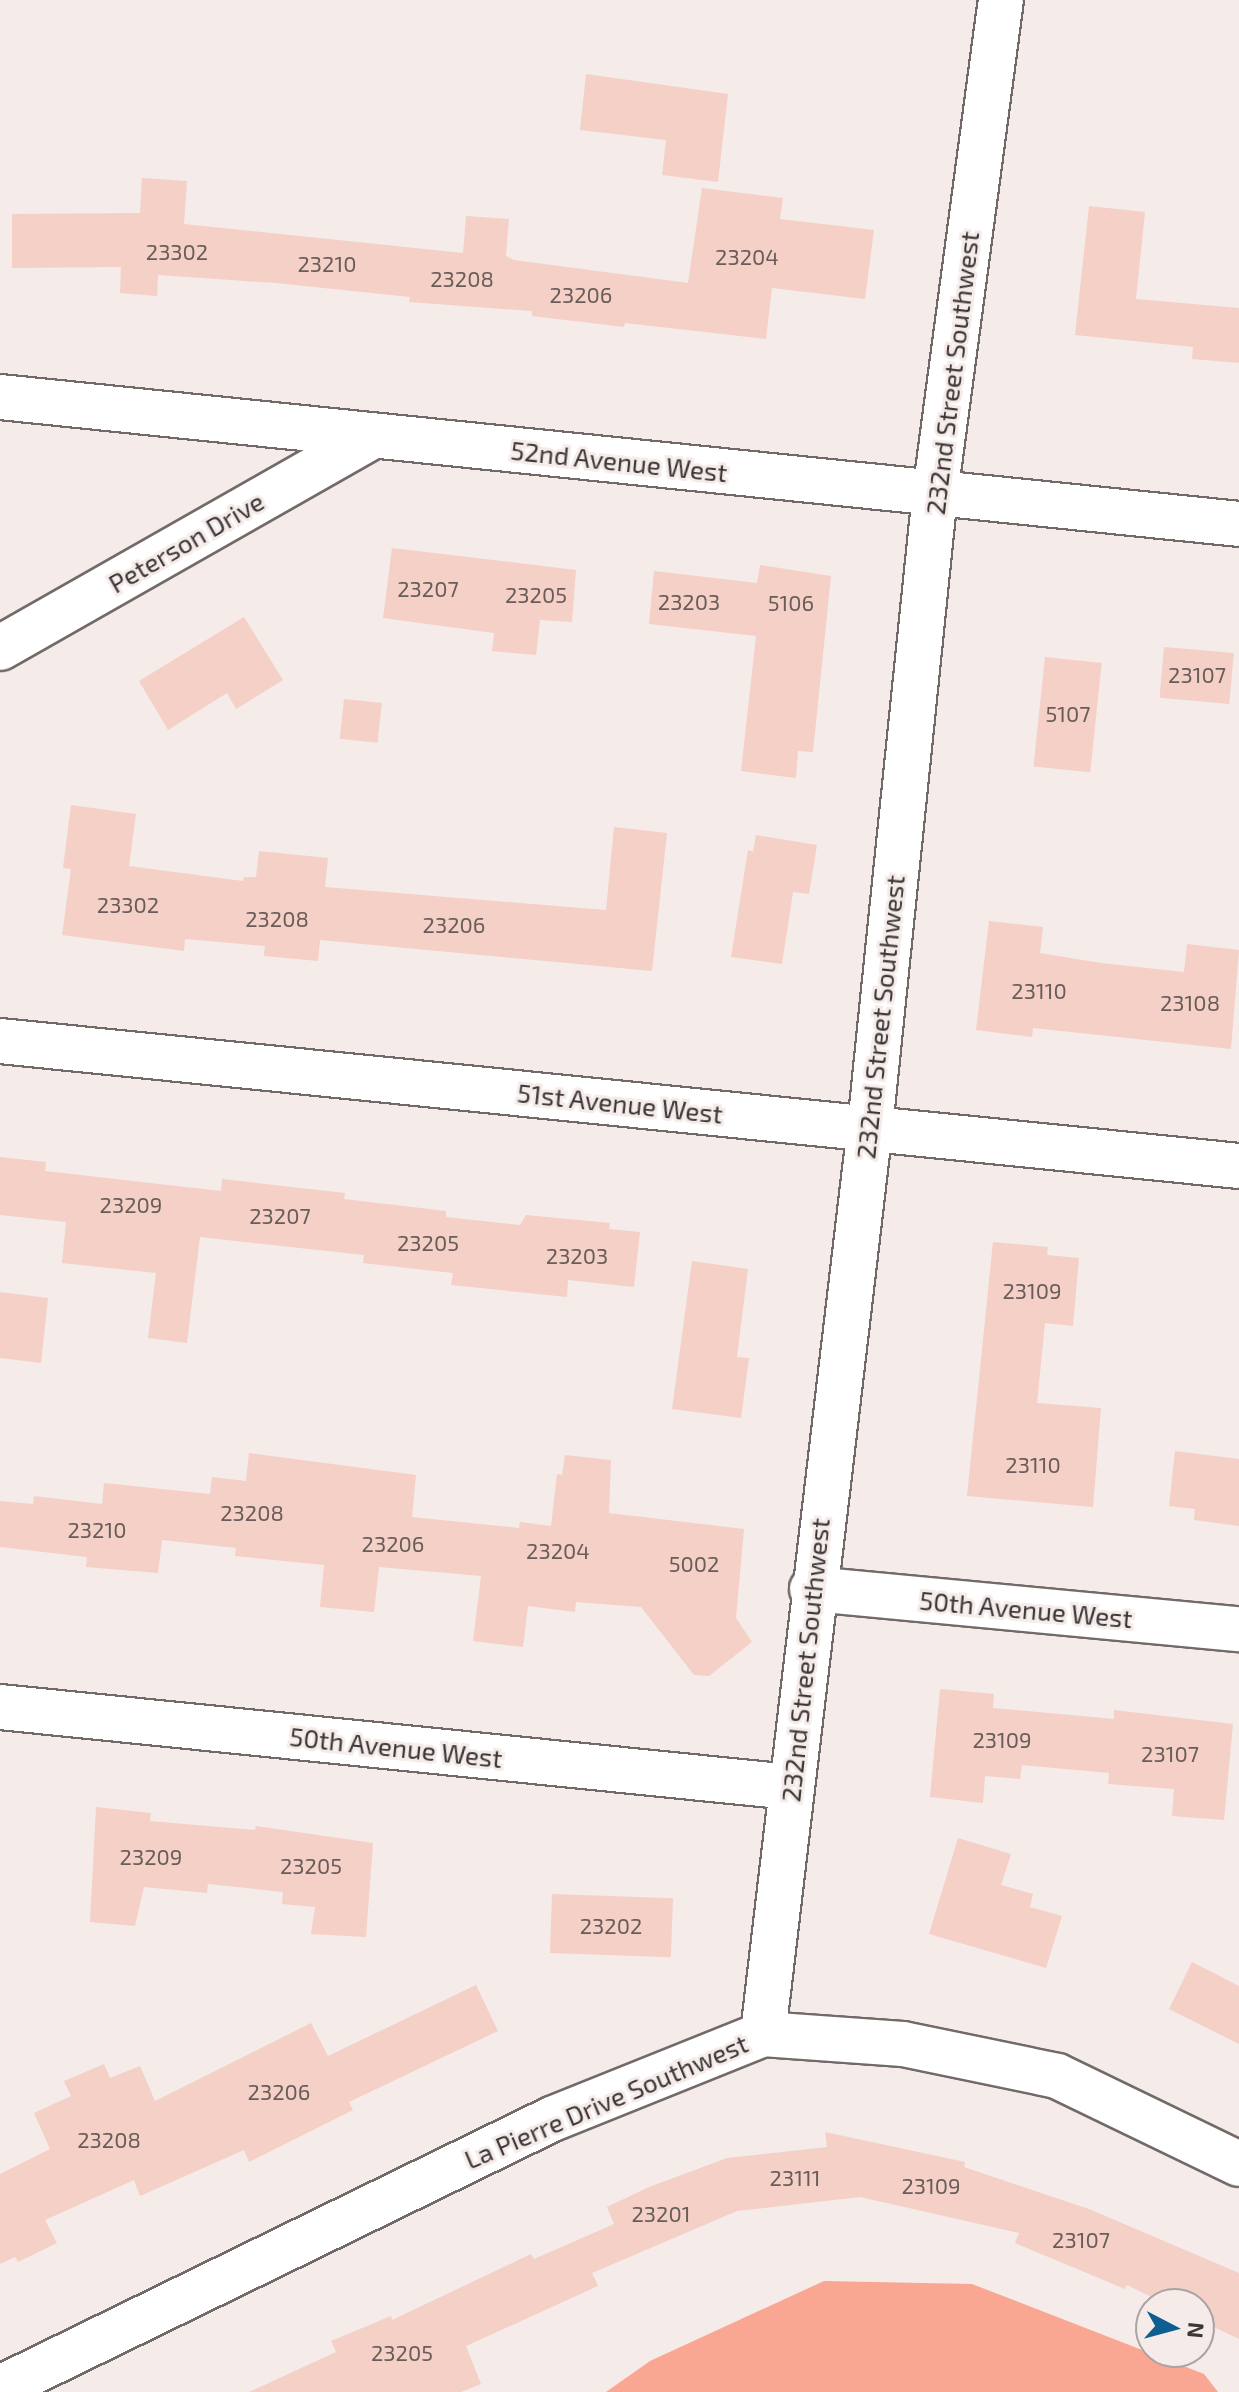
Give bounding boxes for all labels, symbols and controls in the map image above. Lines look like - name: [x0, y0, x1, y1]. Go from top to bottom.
- street label: 232nd Street Southwest: [919, 230, 985, 516]
- house number: 23302: [146, 239, 208, 265]
- house number: 23204: [715, 244, 779, 270]
- house number: 23210: [298, 251, 356, 277]
- house number: 23208: [430, 266, 494, 292]
- house number: 23206: [550, 282, 612, 308]
- street label: 52nd Avenue West: [509, 434, 729, 488]
- street label: Peterson Drive: [103, 485, 269, 599]
- house number: 23207: [397, 576, 459, 602]
- house number: 23205: [505, 582, 567, 608]
- house number: 23203: [658, 589, 720, 615]
- house number: 5106: [768, 590, 814, 616]
- house number: 23107: [1168, 662, 1226, 688]
- house number: 5107: [1045, 701, 1091, 727]
- street label: 232nd Street Southwest: [850, 874, 910, 1160]
- house number: 23302: [97, 892, 159, 918]
- house number: 23208: [245, 906, 309, 932]
- house number: 23206: [423, 912, 485, 938]
- house number: 23110: [1011, 978, 1067, 1004]
- house number: 23108: [1160, 990, 1220, 1016]
- street label: 51st Avenue West: [515, 1077, 725, 1129]
- house number: 23209: [100, 1192, 162, 1218]
- house number: 23207: [249, 1203, 311, 1229]
- house number: 23205: [397, 1230, 459, 1256]
- house number: 23203: [546, 1243, 608, 1269]
- house number: 23109: [1002, 1278, 1062, 1304]
- house number: 23110: [1005, 1452, 1061, 1478]
- house number: 23208: [220, 1500, 284, 1526]
- house number: 23210: [68, 1517, 126, 1543]
- street label: 232nd Street Southwest: [775, 1517, 835, 1803]
- house number: 23206: [362, 1531, 424, 1557]
- house number: 23204: [526, 1538, 590, 1564]
- house number: 5002: [669, 1551, 719, 1577]
- street label: 50th Avenue West: [918, 1584, 1134, 1634]
- street label: 50th Avenue West: [288, 1720, 504, 1774]
- house number: 23109: [972, 1727, 1032, 1753]
- house number: 23107: [1141, 1741, 1199, 1767]
- house number: 23209: [120, 1844, 182, 1870]
- house number: 23205: [280, 1853, 342, 1879]
- house number: 23202: [580, 1913, 642, 1939]
- street label: La Pierre Drive Southwest: [460, 2027, 752, 2175]
- house number: 23206: [248, 2079, 310, 2105]
- house number: 23208: [77, 2127, 141, 2153]
- house number: 23111: [770, 2165, 820, 2191]
- house number: 23109: [901, 2173, 961, 2199]
- house number: 23201: [632, 2201, 690, 2227]
- house number: 23107: [1052, 2227, 1110, 2253]
- north arrow: [1135, 2288, 1215, 2368]
- text: N: [1183, 2321, 1211, 2340]
- house number: 23205: [371, 2340, 433, 2366]

